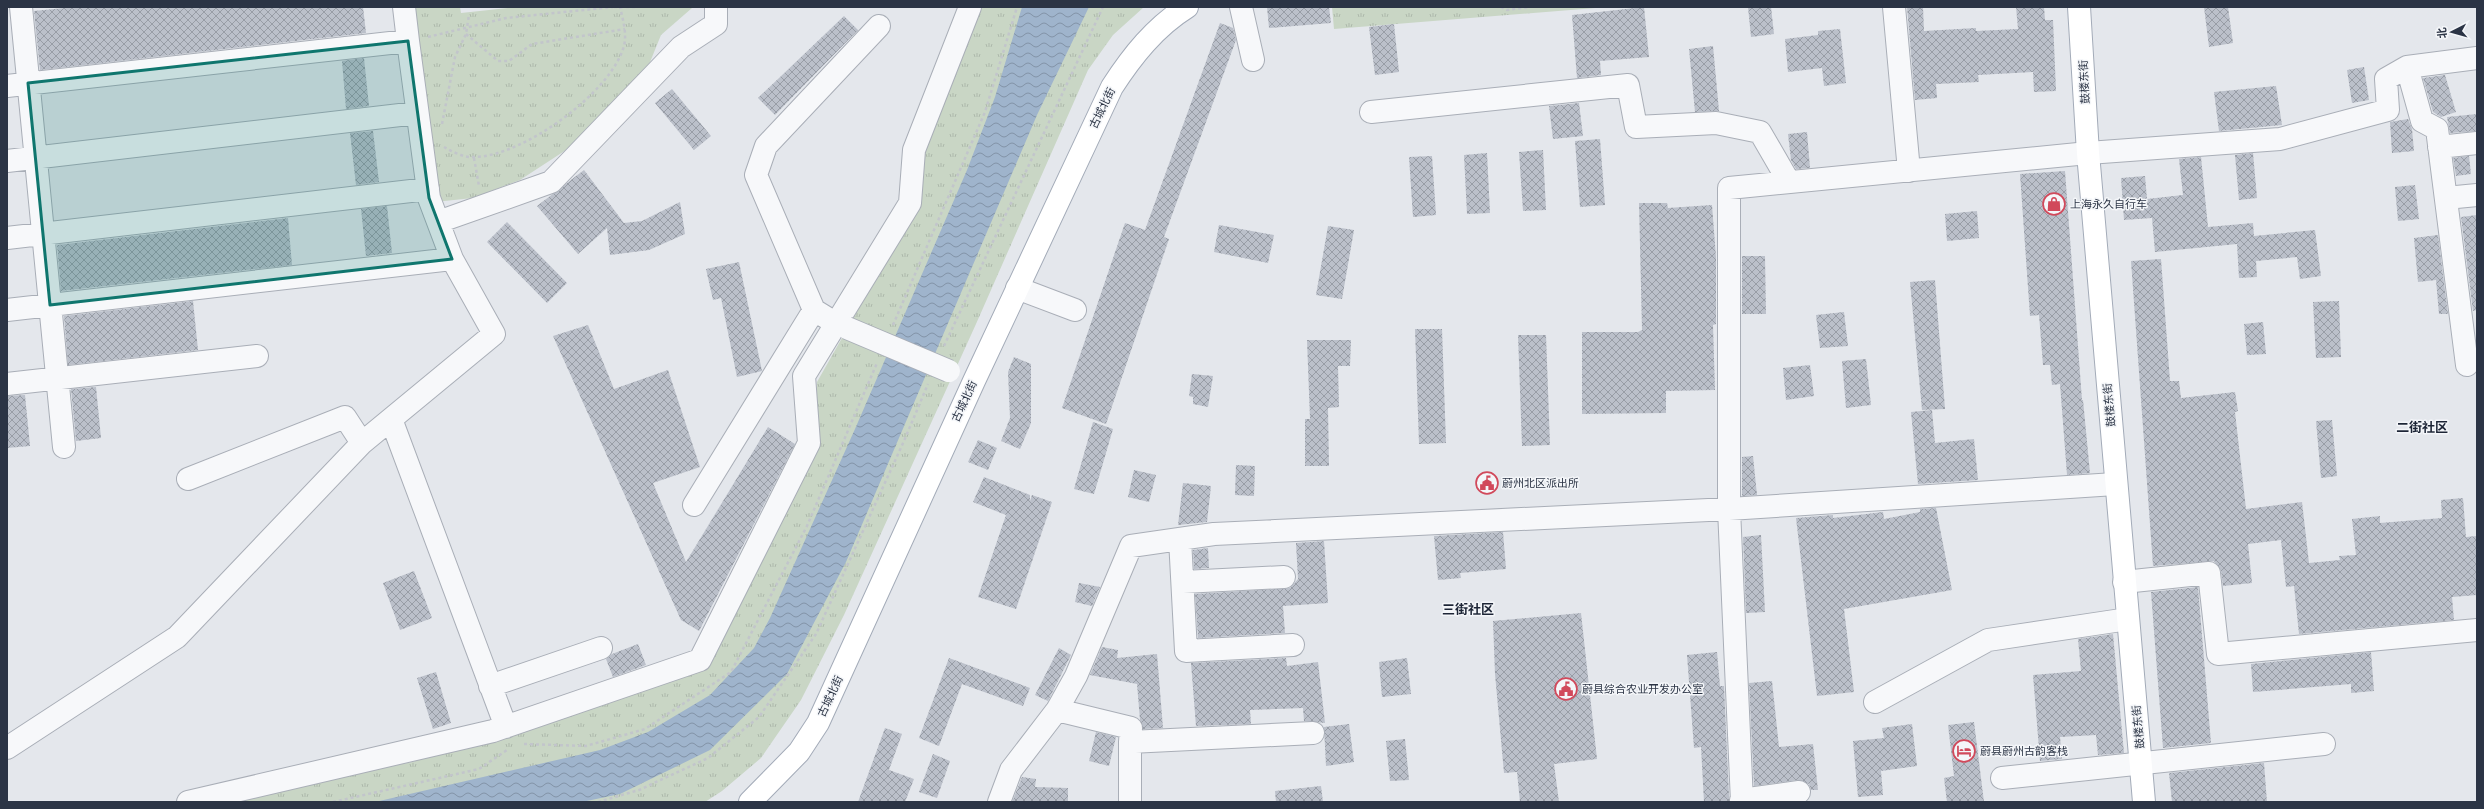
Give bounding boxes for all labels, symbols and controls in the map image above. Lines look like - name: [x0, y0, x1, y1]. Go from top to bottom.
- north arrow: [2432, 12, 2472, 52]
- text: 北: [2436, 27, 2450, 39]
- street label: 鼓楼东街: [2077, 60, 2092, 104]
- street label: 古城北街: [1087, 86, 1118, 131]
- shop icon: 上海永久自行车: [2041, 191, 2067, 217]
- place label: 上海永久自行车: [2070, 198, 2147, 211]
- street label: 古城北街: [949, 379, 980, 424]
- street label: 鼓楼东街: [2101, 382, 2118, 427]
- district label: 二街社区: [2396, 420, 2448, 435]
- public building icon: 蔚州北区派出所: [1474, 470, 1500, 496]
- place label: 蔚州北区派出所: [1502, 477, 1579, 490]
- district label: 三街社区: [1442, 602, 1494, 617]
- street label: 古城北街: [815, 674, 846, 719]
- public building icon: 蔚县综合农业开发办公室: [1553, 676, 1579, 702]
- place label: 蔚县综合农业开发办公室: [1582, 683, 1703, 696]
- street label: 鼓楼东街: [2130, 704, 2147, 749]
- hotel icon: 蔚县蔚州古韵客栈: [1951, 738, 1977, 764]
- place label: 蔚县蔚州古韵客栈: [1980, 745, 2068, 758]

